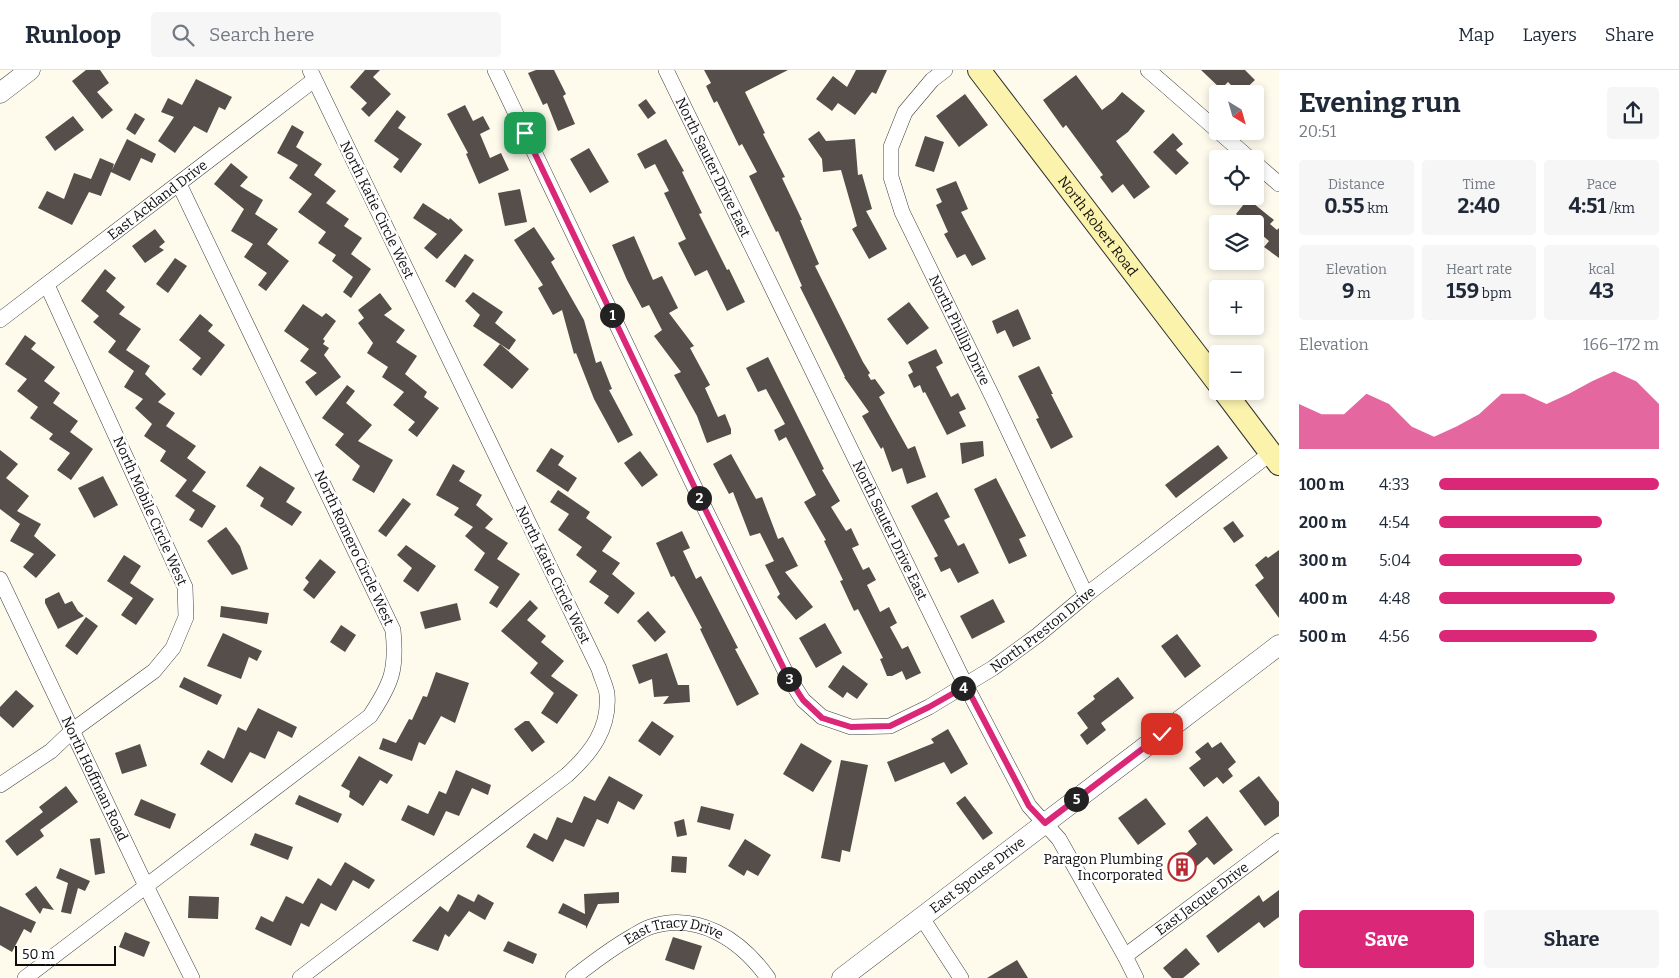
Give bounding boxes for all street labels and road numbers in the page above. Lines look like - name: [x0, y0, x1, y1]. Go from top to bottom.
- street label: North Sauter Drive East: [672, 95, 754, 240]
- street label: North Katie Circle West: [336, 138, 418, 282]
- street label: East Ackland Drive: [104, 156, 211, 243]
- street label: North Robert Road: [1054, 172, 1142, 279]
- street label: North Phillip Drive: [926, 272, 994, 388]
- street label: North Mobile Circle West: [109, 434, 191, 588]
- street label: North Sauter Drive East: [849, 458, 931, 603]
- street label: North Romero Circle West: [311, 468, 397, 628]
- street label: North Katie Circle West: [512, 503, 594, 647]
- street label: North Preston Drive: [987, 583, 1099, 676]
- street label: North Hoffman Road: [58, 714, 132, 844]
- street label: East Spouse Drive: [926, 833, 1028, 917]
- street label: East Jacque Drive: [1152, 858, 1252, 939]
- street label: East Tracy Drive: [621, 914, 727, 948]

